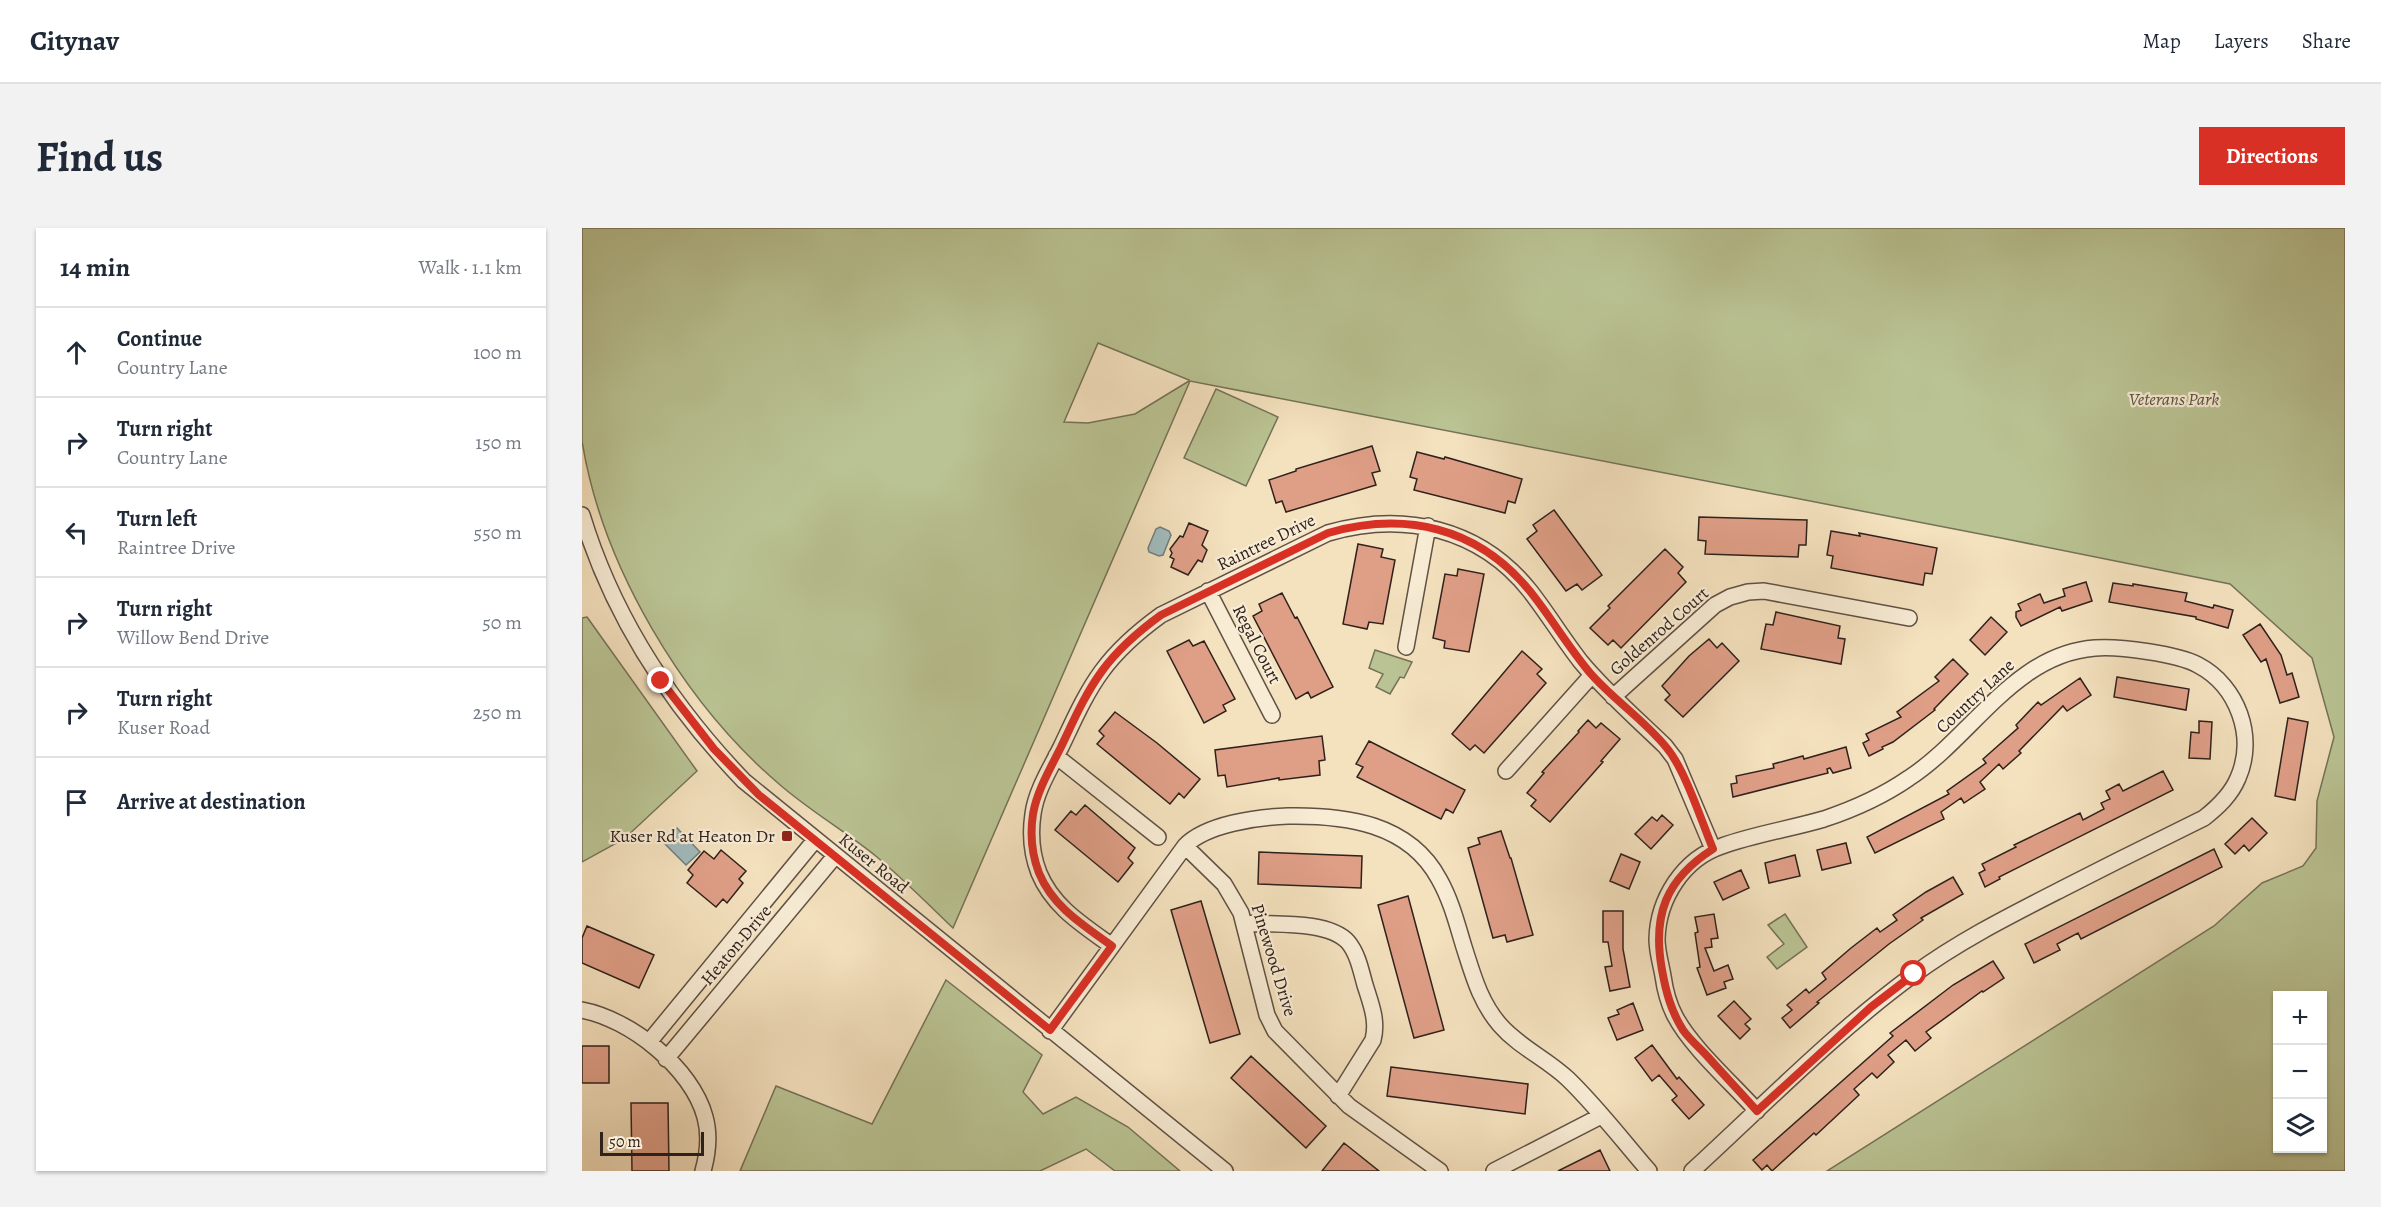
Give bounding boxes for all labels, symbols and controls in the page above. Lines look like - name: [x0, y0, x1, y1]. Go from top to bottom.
- text: Citynav: [30, 22, 119, 60]
- text: Map: [2142, 27, 2181, 55]
- text: Layers: [2214, 27, 2269, 55]
- text: Share: [2302, 27, 2351, 55]
- button: Directions: [2199, 127, 2345, 185]
- text: Find us: [36, 128, 163, 185]
- text: 14 min: [60, 250, 130, 285]
- text: Walk · 1.1 km: [419, 254, 522, 281]
- text: Continue: [117, 324, 202, 354]
- icon: ahead: [60, 336, 93, 369]
- text: 100 m: [473, 339, 522, 366]
- text: Country Lane: [117, 354, 228, 381]
- park label: Veterans Park: [2129, 387, 2219, 411]
- text: Turn right: [117, 414, 213, 444]
- icon: right: [60, 426, 93, 459]
- text: 150 m: [475, 429, 522, 456]
- text: Country Lane: [117, 444, 228, 471]
- text: Turn left: [117, 504, 197, 534]
- street label: Raintree Drive: [1213, 508, 1319, 576]
- icon: left: [60, 516, 93, 549]
- text: 550 m: [474, 519, 522, 546]
- text: Raintree Drive: [117, 534, 236, 561]
- street label: Goldenrod Court: [1604, 581, 1714, 681]
- text: Turn right: [117, 594, 213, 624]
- street label: Regal Court: [1227, 600, 1287, 688]
- icon: right: [60, 606, 93, 639]
- text: 50 m: [482, 609, 522, 636]
- text: Willow Bend Drive: [117, 624, 269, 651]
- street label: Country Lane: [1930, 653, 2020, 739]
- route end: [647, 667, 673, 693]
- text: Turn right: [117, 684, 213, 714]
- icon: right: [60, 696, 93, 729]
- text: 250 m: [473, 699, 522, 726]
- text: Kuser Road: [117, 714, 210, 741]
- icon: arrive: [60, 786, 93, 819]
- text: Arrive at destination: [117, 787, 306, 817]
- place label: Kuser Rd at Heaton Dr: [609, 824, 775, 848]
- street label: Kuser Road: [834, 827, 914, 899]
- marker: Kuser Rd at Heaton Dr: [780, 829, 794, 843]
- street label: Heaton Drive: [695, 900, 777, 990]
- street label: Pinewood Drive: [1245, 901, 1303, 1019]
- route start: [1900, 960, 1926, 986]
- map controls: [2273, 991, 2327, 1153]
- button: +: [2273, 991, 2327, 1045]
- button: −: [2273, 1045, 2327, 1099]
- button: layers: [2273, 1099, 2327, 1153]
- scale bar: [600, 1129, 704, 1156]
- text: 50 m: [609, 1131, 641, 1153]

